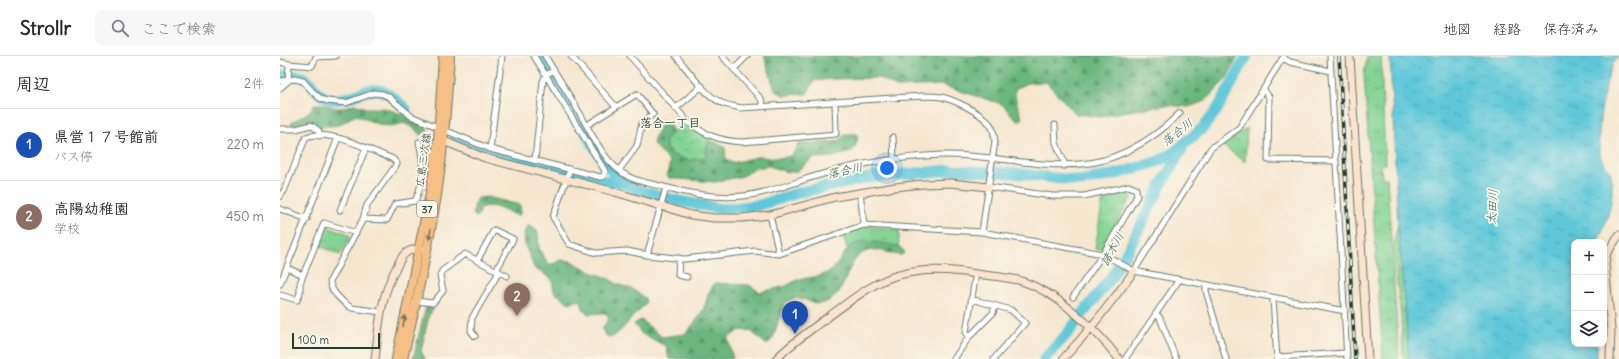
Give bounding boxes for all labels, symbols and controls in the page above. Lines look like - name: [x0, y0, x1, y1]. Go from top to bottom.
- search box: [95, 10, 375, 46]
- text: Strollr: [20, 16, 71, 40]
- icon: search: [109, 17, 131, 39]
- text: ここで検索: [141, 19, 216, 38]
- text: 地図: [1443, 20, 1471, 38]
- text: 経路: [1493, 20, 1521, 38]
- text: 保存済み: [1543, 20, 1599, 38]
- text: 周辺: [16, 73, 50, 95]
- text: 2件: [244, 75, 264, 92]
- district label: 落合一丁目: [640, 115, 700, 130]
- water label: 落合川: [1158, 115, 1196, 149]
- text: 県営１７号館前: [54, 127, 159, 146]
- street label: 広島三次線: [412, 132, 434, 188]
- text: 1: [26, 136, 32, 153]
- text: 220 m: [227, 136, 264, 153]
- text: バス停: [54, 148, 93, 165]
- your location: [877, 158, 897, 178]
- water label: 落合川: [826, 159, 864, 181]
- water label: 太田川: [1484, 189, 1500, 225]
- text: 高陽幼稚園: [54, 199, 129, 218]
- road number: 37: [417, 201, 437, 217]
- text: 2: [25, 208, 33, 225]
- text: 450 m: [226, 208, 264, 225]
- text: 学校: [54, 220, 80, 237]
- one-way arrow: [427, 228, 433, 240]
- water label: 諸木川: [1097, 230, 1127, 268]
- map controls: [1571, 239, 1607, 347]
- button: +: [1571, 239, 1607, 275]
- button: −: [1571, 275, 1607, 311]
- pin: 2: [504, 283, 530, 316]
- pin: 1: [782, 301, 808, 334]
- button: layers: [1571, 311, 1607, 347]
- one-way arrow: [401, 315, 407, 327]
- scale bar: [292, 331, 380, 350]
- text: 100 m: [298, 333, 329, 347]

